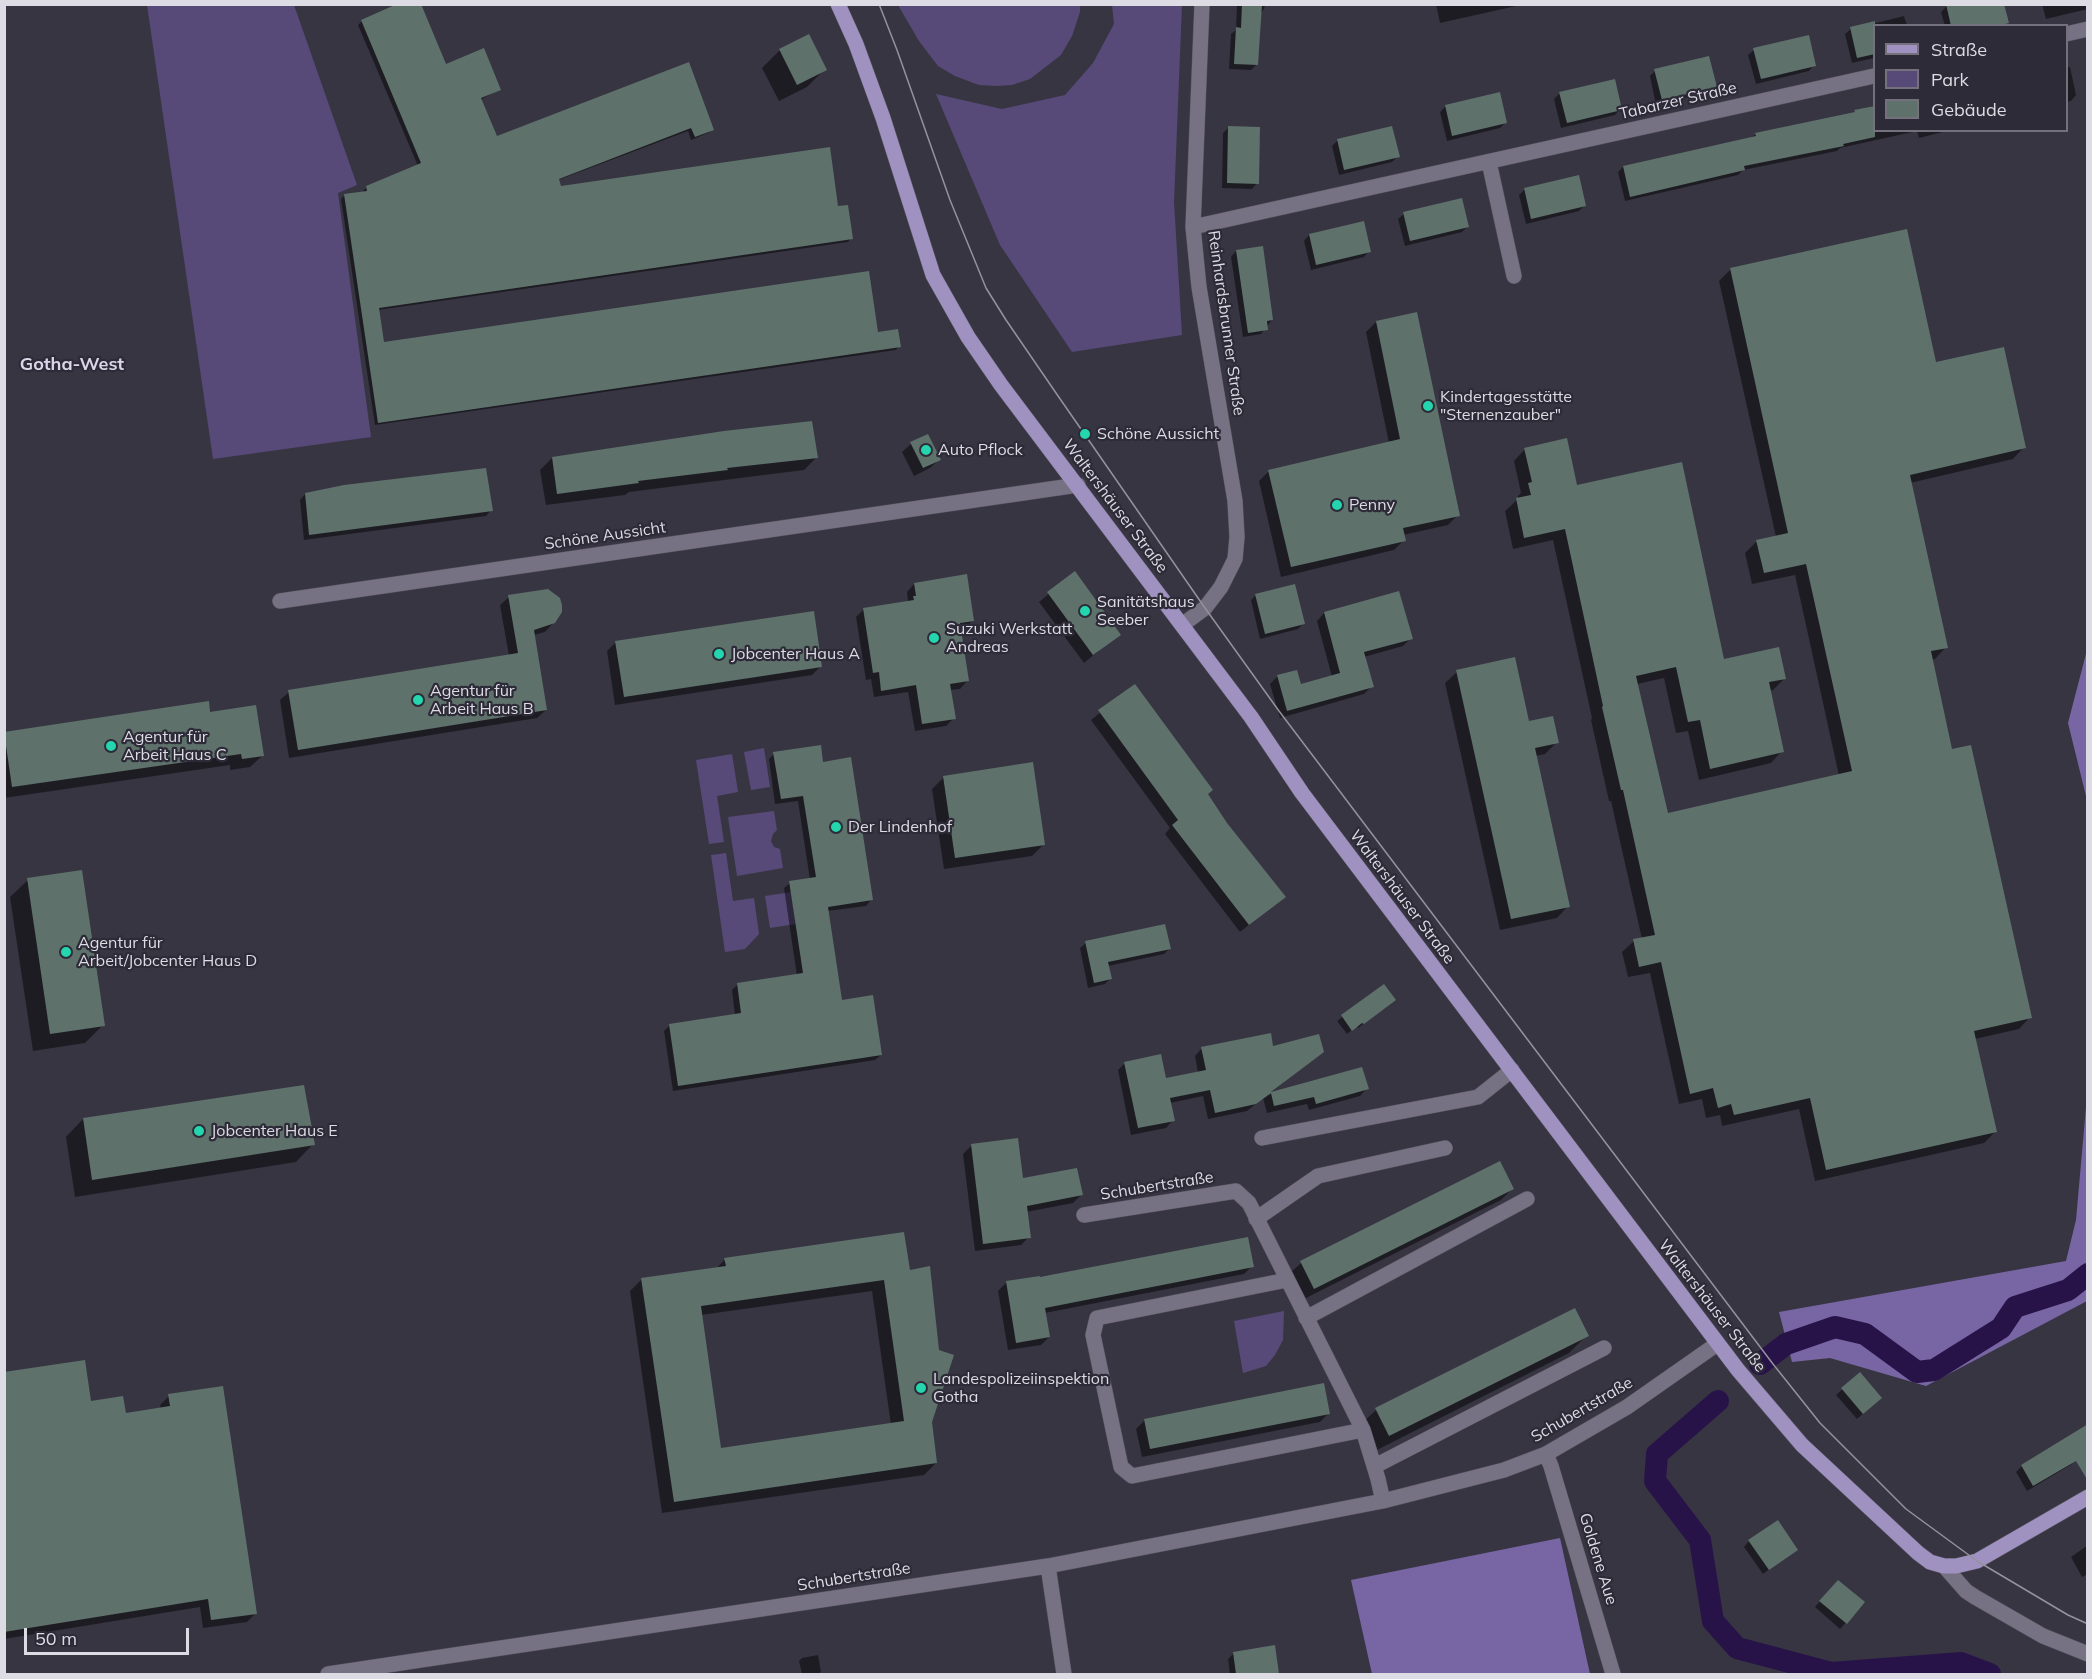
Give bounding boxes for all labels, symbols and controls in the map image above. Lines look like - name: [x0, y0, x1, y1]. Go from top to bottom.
- legend: [1873, 24, 2068, 132]
- text: Straße: [1931, 38, 1987, 61]
- text: Park: [1931, 68, 1969, 91]
- street label: Tabarzer Straße: [1618, 78, 1738, 124]
- text: Gebäude: [1931, 98, 2007, 121]
- street label: Reinhardsbrunner Straße: [1203, 229, 1249, 417]
- district label: Gotha-West: [20, 354, 124, 376]
- place label: Kindertagesstätte "Sternenzauber": [1440, 387, 1572, 425]
- marker: Kindertagesstätte "Sternenzauber": [1421, 399, 1435, 413]
- place label: Schöne Aussicht: [1097, 424, 1219, 444]
- marker: Schöne Aussicht: [1078, 427, 1092, 441]
- street label: Waltershäuser Straße: [1058, 435, 1172, 577]
- place label: Auto Pflock: [938, 440, 1023, 460]
- marker: Auto Pflock: [919, 443, 933, 457]
- place label: Penny: [1349, 495, 1395, 515]
- marker: Penny: [1330, 498, 1344, 512]
- street label: Schöne Aussicht: [543, 518, 667, 554]
- place label: Sanitätshaus Seeber: [1097, 592, 1195, 630]
- marker: Sanitätshaus Seeber: [1078, 604, 1092, 618]
- place label: Suzuki Werkstatt Andreas: [946, 619, 1072, 657]
- marker: Suzuki Werkstatt Andreas: [927, 631, 941, 645]
- place label: Jobcenter Haus A: [731, 644, 860, 664]
- marker: Jobcenter Haus A: [712, 647, 726, 661]
- place label: Agentur für Arbeit Haus B: [430, 681, 534, 719]
- marker: Agentur für Arbeit Haus B: [411, 693, 425, 707]
- place label: Agentur für Arbeit Haus C: [123, 727, 227, 765]
- marker: Agentur für Arbeit Haus C: [104, 739, 118, 753]
- place label: Der Lindenhof: [848, 817, 952, 837]
- marker: Der Lindenhof: [829, 820, 843, 834]
- street label: Waltershäuser Straße: [1345, 826, 1459, 968]
- place label: Agentur für Arbeit/Jobcenter Haus D: [78, 933, 257, 971]
- marker: Agentur für Arbeit/Jobcenter Haus D: [59, 945, 73, 959]
- place label: Jobcenter Haus E: [211, 1121, 338, 1141]
- marker: Jobcenter Haus E: [192, 1124, 206, 1138]
- street label: Schubertstraße: [1099, 1168, 1215, 1204]
- street label: Waltershäuser Straße: [1654, 1236, 1770, 1376]
- place label: Landespolizeiinspektion Gotha: [933, 1369, 1109, 1407]
- street label: Schubertstraße: [1528, 1373, 1636, 1447]
- marker: Landespolizeiinspektion Gotha: [914, 1381, 928, 1395]
- street label: Goldene Aue: [1575, 1511, 1621, 1607]
- street label: Schubertstraße: [796, 1559, 912, 1595]
- scale bar: [27, 1616, 192, 1654]
- text: 50 m: [35, 1627, 77, 1650]

